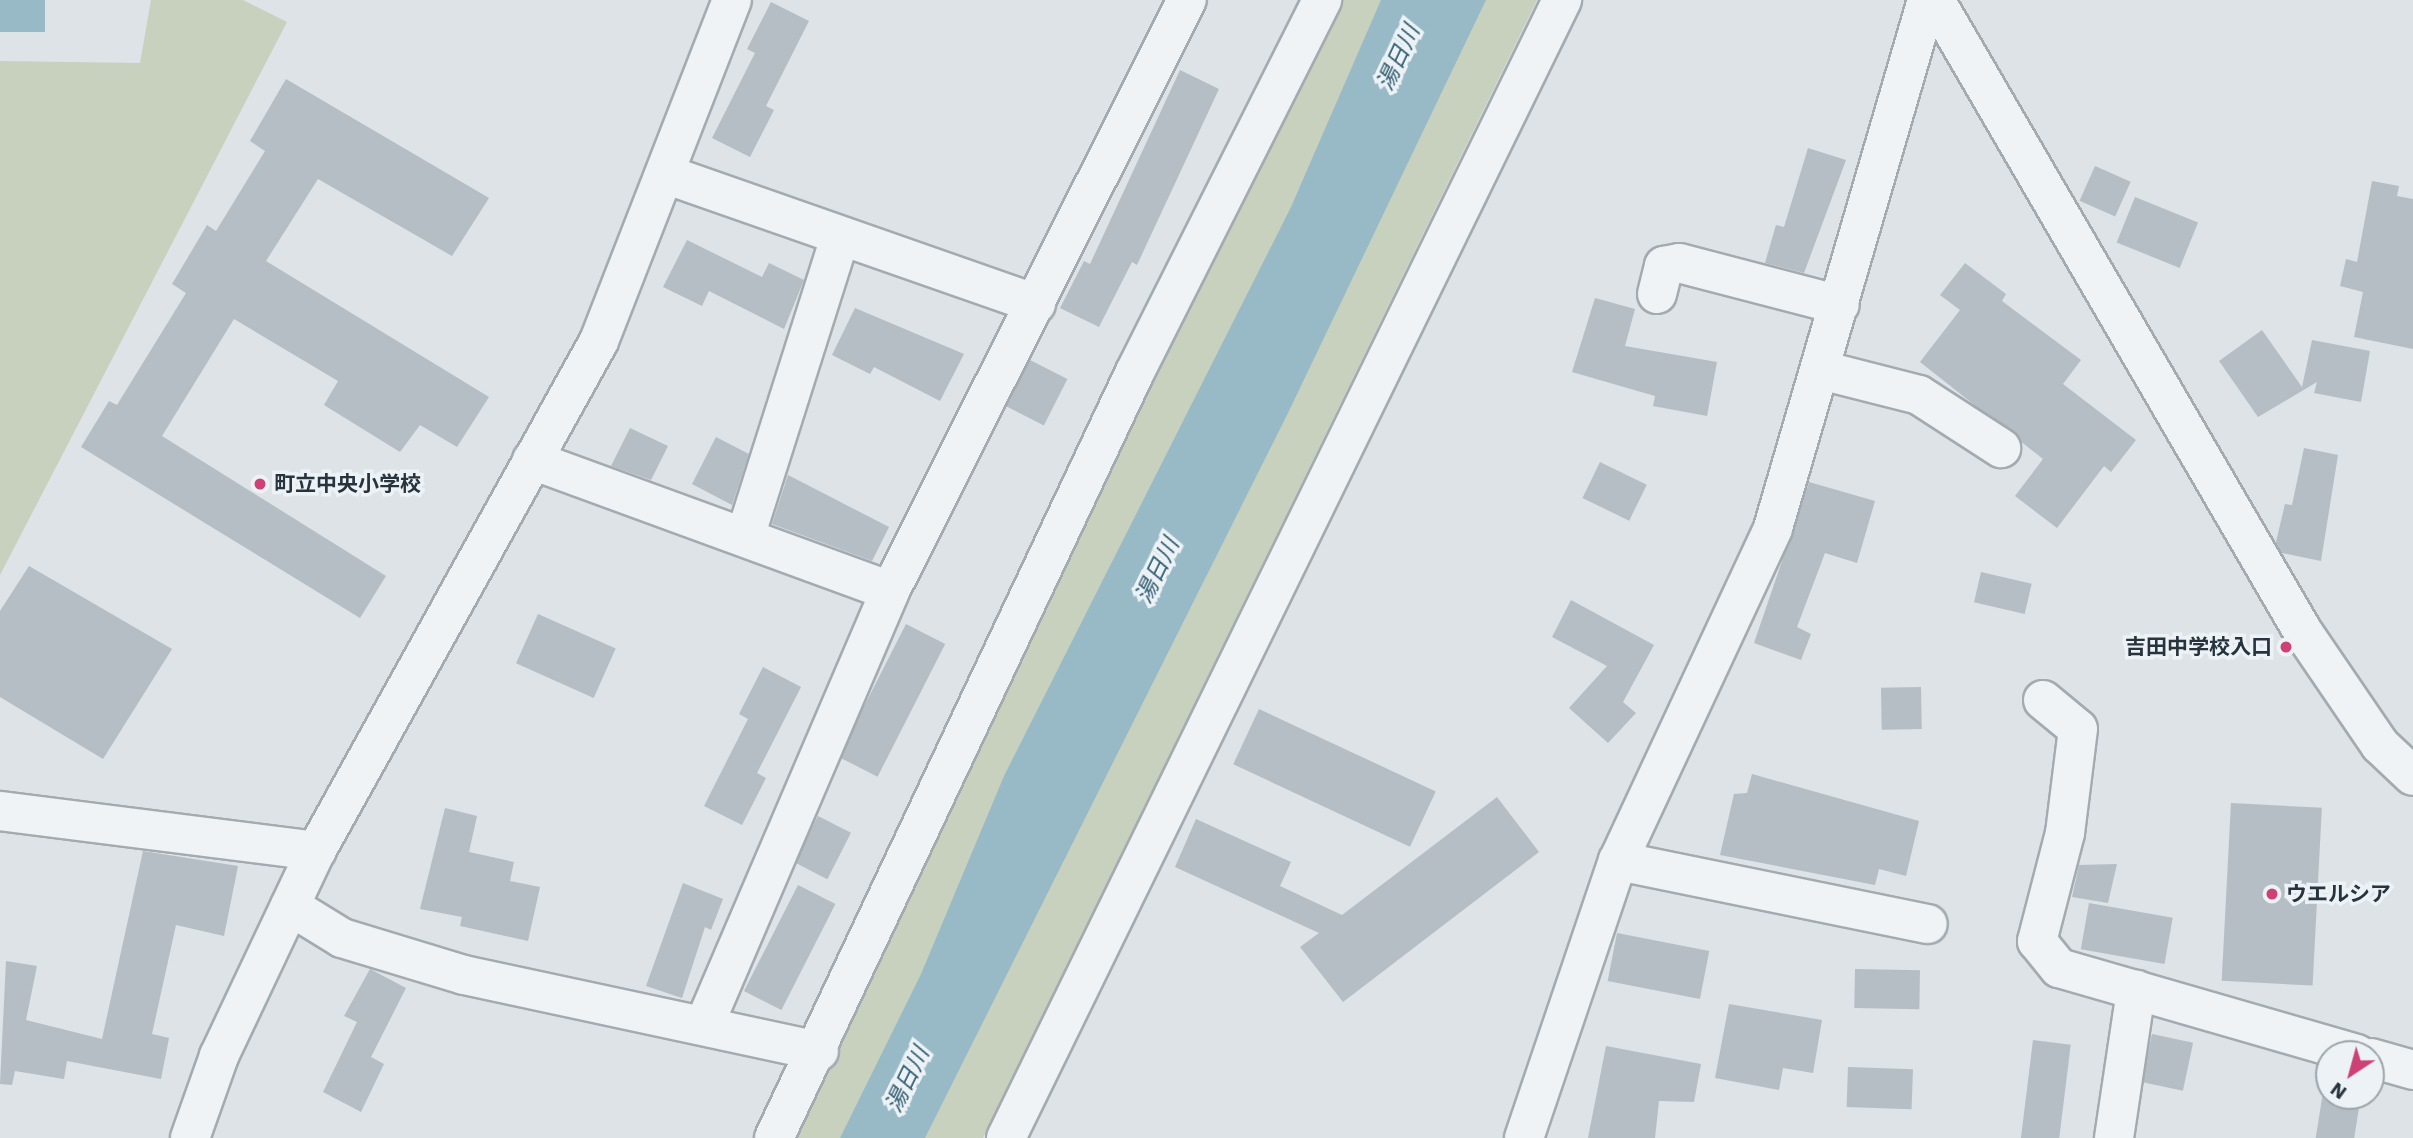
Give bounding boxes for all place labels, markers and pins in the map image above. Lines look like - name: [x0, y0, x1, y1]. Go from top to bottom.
- place label: 町立中央小学校: [274, 471, 421, 497]
- marker: 町立中央小学校: [252, 476, 268, 492]
- place label: 吉田中学校入口: [2125, 634, 2272, 660]
- marker: 吉田中学校入口: [2278, 639, 2294, 655]
- place label: ウエルシア: [2286, 881, 2391, 907]
- marker: ウエルシア: [2264, 886, 2280, 902]

